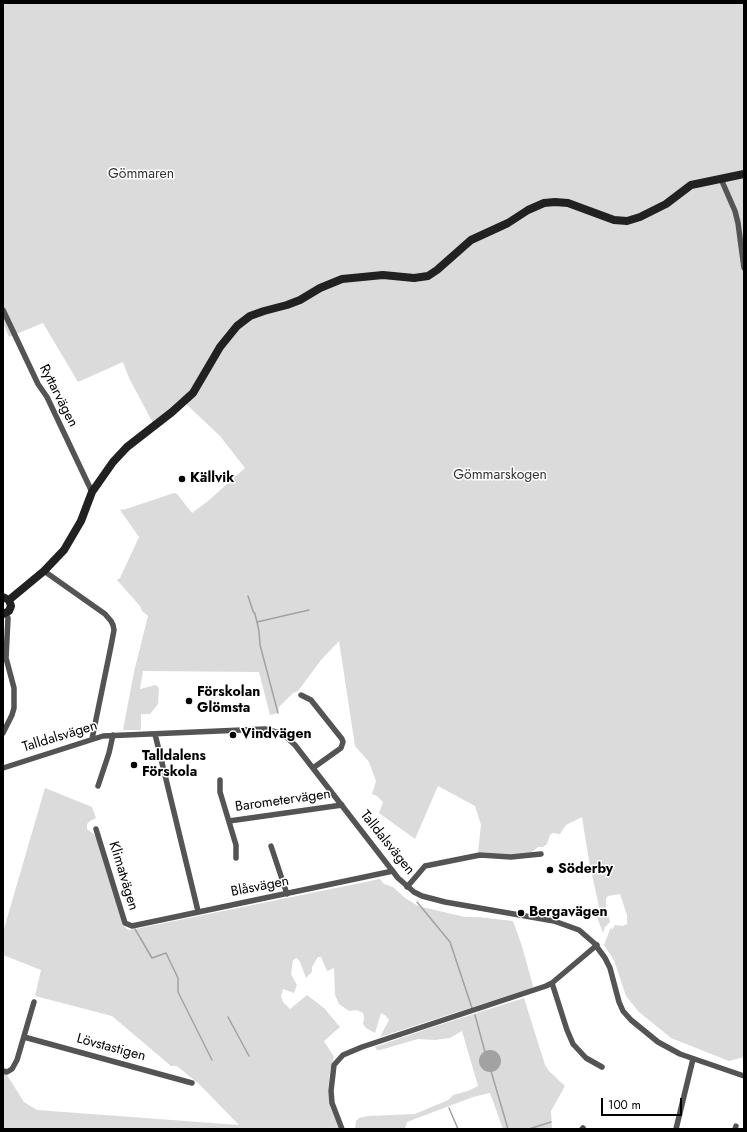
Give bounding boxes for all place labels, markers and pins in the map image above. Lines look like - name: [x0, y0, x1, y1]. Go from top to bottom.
- place label: Källvik: [190, 471, 234, 487]
- marker: Källvik: [177, 474, 187, 484]
- place label: Förskolan Glömsta: [197, 685, 260, 718]
- marker: Förskolan Glömsta: [184, 696, 194, 706]
- place label: Vindvägen: [241, 727, 311, 743]
- marker: Vindvägen: [228, 730, 238, 740]
- place label: Talldalens Förskola: [142, 749, 206, 782]
- marker: Talldalens Förskola: [129, 760, 139, 770]
- place label: Söderby: [558, 862, 613, 878]
- marker: Söderby: [545, 865, 555, 875]
- place label: Bergavägen: [529, 905, 607, 921]
- marker: Bergavägen: [516, 908, 526, 918]

